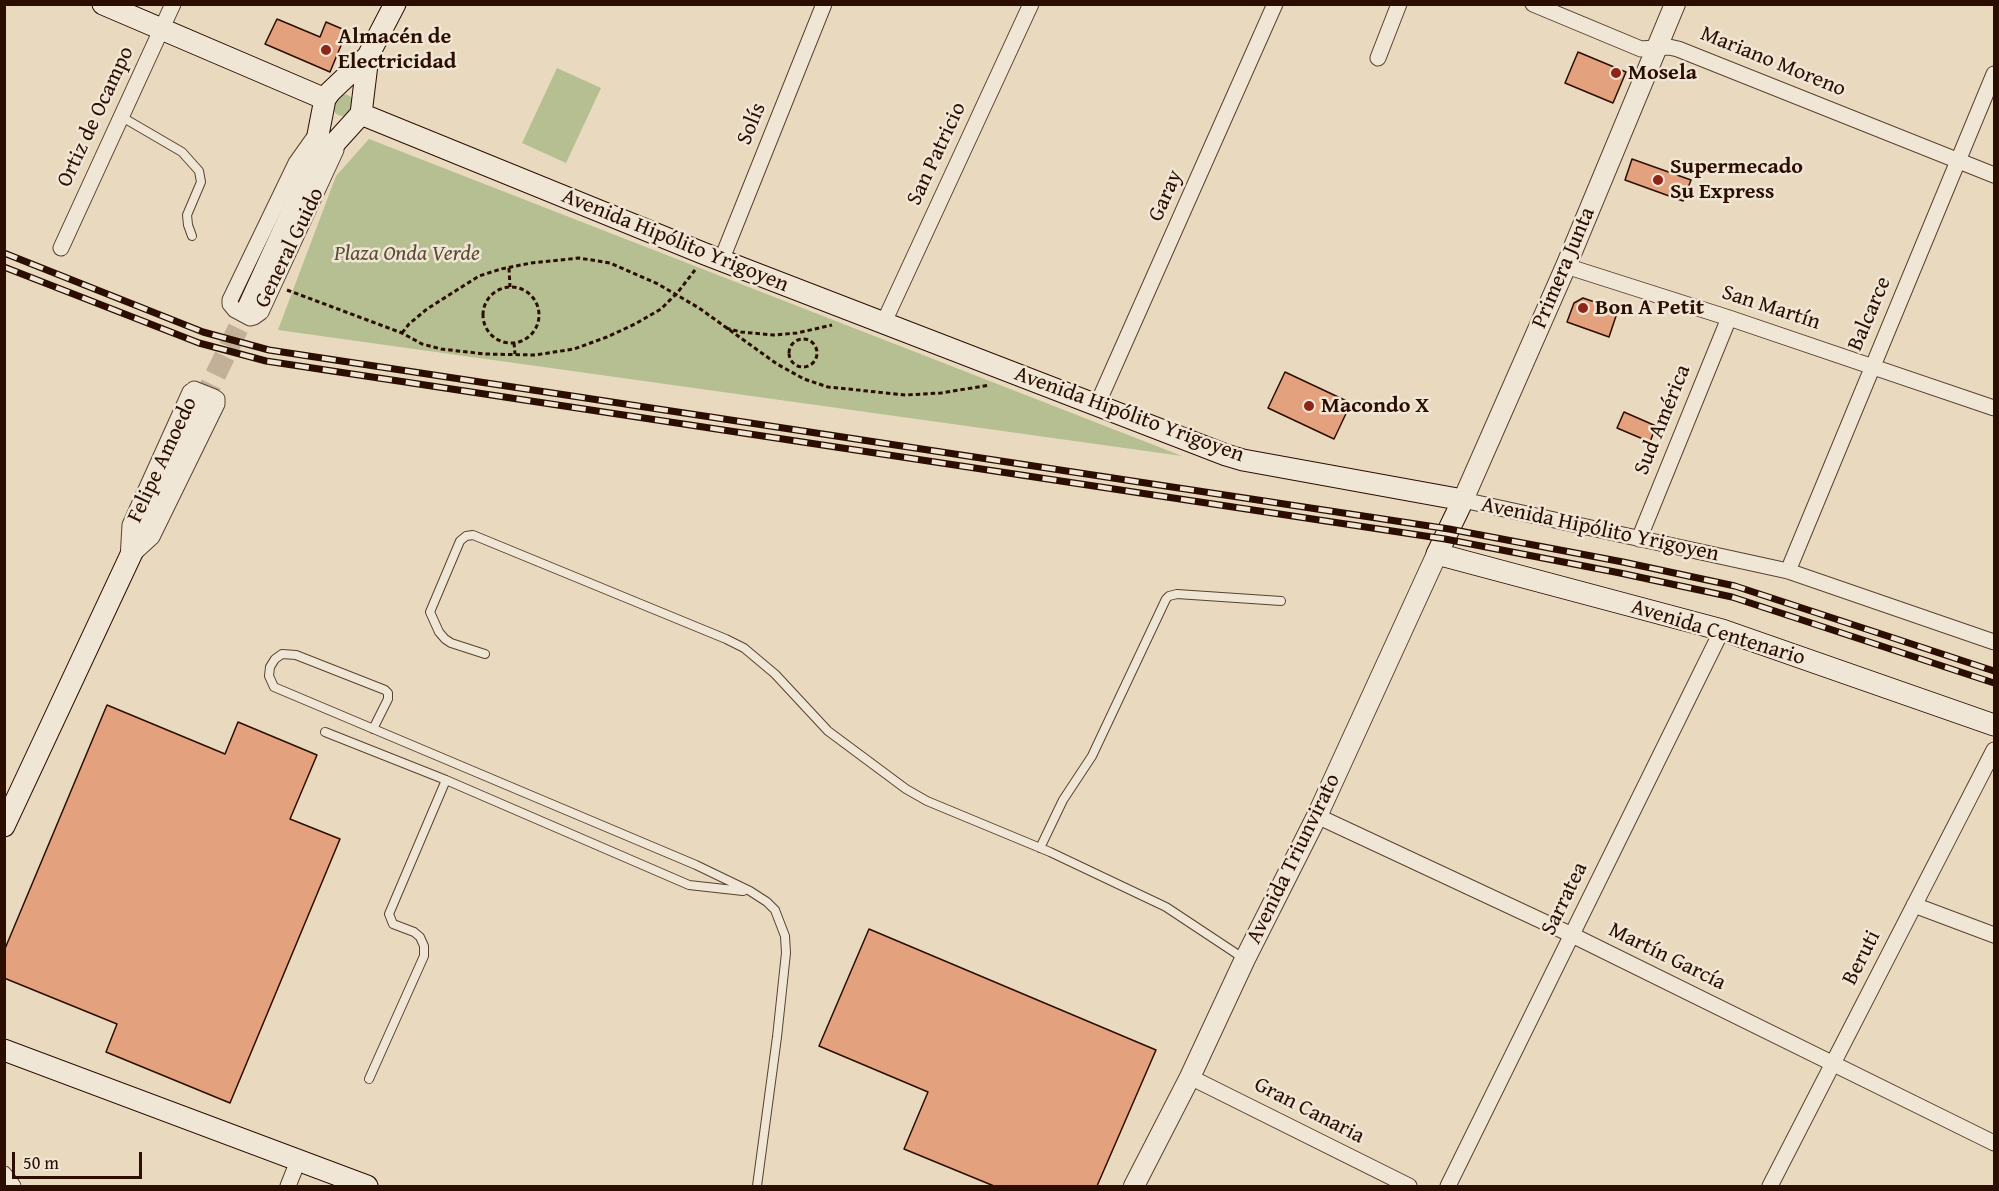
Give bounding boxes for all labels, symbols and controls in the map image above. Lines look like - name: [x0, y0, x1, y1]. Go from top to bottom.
- street label: Mariano Moreno: [1696, 21, 1850, 103]
- place label: Almacén de Electricidad: [338, 24, 456, 76]
- street label: Ortiz de Ocampo: [52, 42, 140, 192]
- marker: Almacén de Electricidad: [319, 43, 333, 57]
- place label: Mosela: [1628, 60, 1697, 86]
- marker: Mosela: [1609, 66, 1623, 80]
- street label: San Patricio: [902, 98, 972, 210]
- street label: Solís: [732, 99, 772, 149]
- place label: Supermecado Su Express: [1670, 154, 1803, 206]
- street label: Garay: [1143, 166, 1189, 226]
- marker: Supermecado Su Express: [1651, 173, 1665, 187]
- street label: Avenida Hipólito Yrigoyen: [558, 183, 792, 299]
- street label: General Guido: [250, 184, 330, 312]
- street label: Primera Junta: [1527, 204, 1601, 332]
- park label: Plaza Onda Verde: [334, 241, 480, 267]
- street label: Balcarce: [1843, 273, 1897, 355]
- street label: San Martín: [1718, 280, 1824, 336]
- place label: Bon A Petit: [1595, 295, 1704, 321]
- marker: Bon A Petit: [1576, 301, 1590, 315]
- street label: Avenida Hipólito Yrigoyen: [1011, 361, 1247, 469]
- street label: Sud América: [1629, 361, 1697, 479]
- street label: Felipe Amoedo: [122, 393, 204, 527]
- place label: Macondo X: [1321, 393, 1429, 419]
- marker: Macondo X: [1302, 399, 1316, 413]
- street label: Avenida Hipólito Yrigoyen: [1479, 492, 1721, 568]
- street label: Avenida Centenario: [1628, 594, 1808, 672]
- street label: Avenida Triunvirato: [1241, 770, 1347, 948]
- street label: Sarratea: [1536, 858, 1594, 940]
- street label: Martín García: [1604, 917, 1730, 997]
- street label: Beruti: [1837, 926, 1887, 990]
- street label: Gran Canaria: [1249, 1072, 1369, 1150]
- scale bar: [15, 1140, 146, 1178]
- text: 50 m: [23, 1149, 59, 1176]

